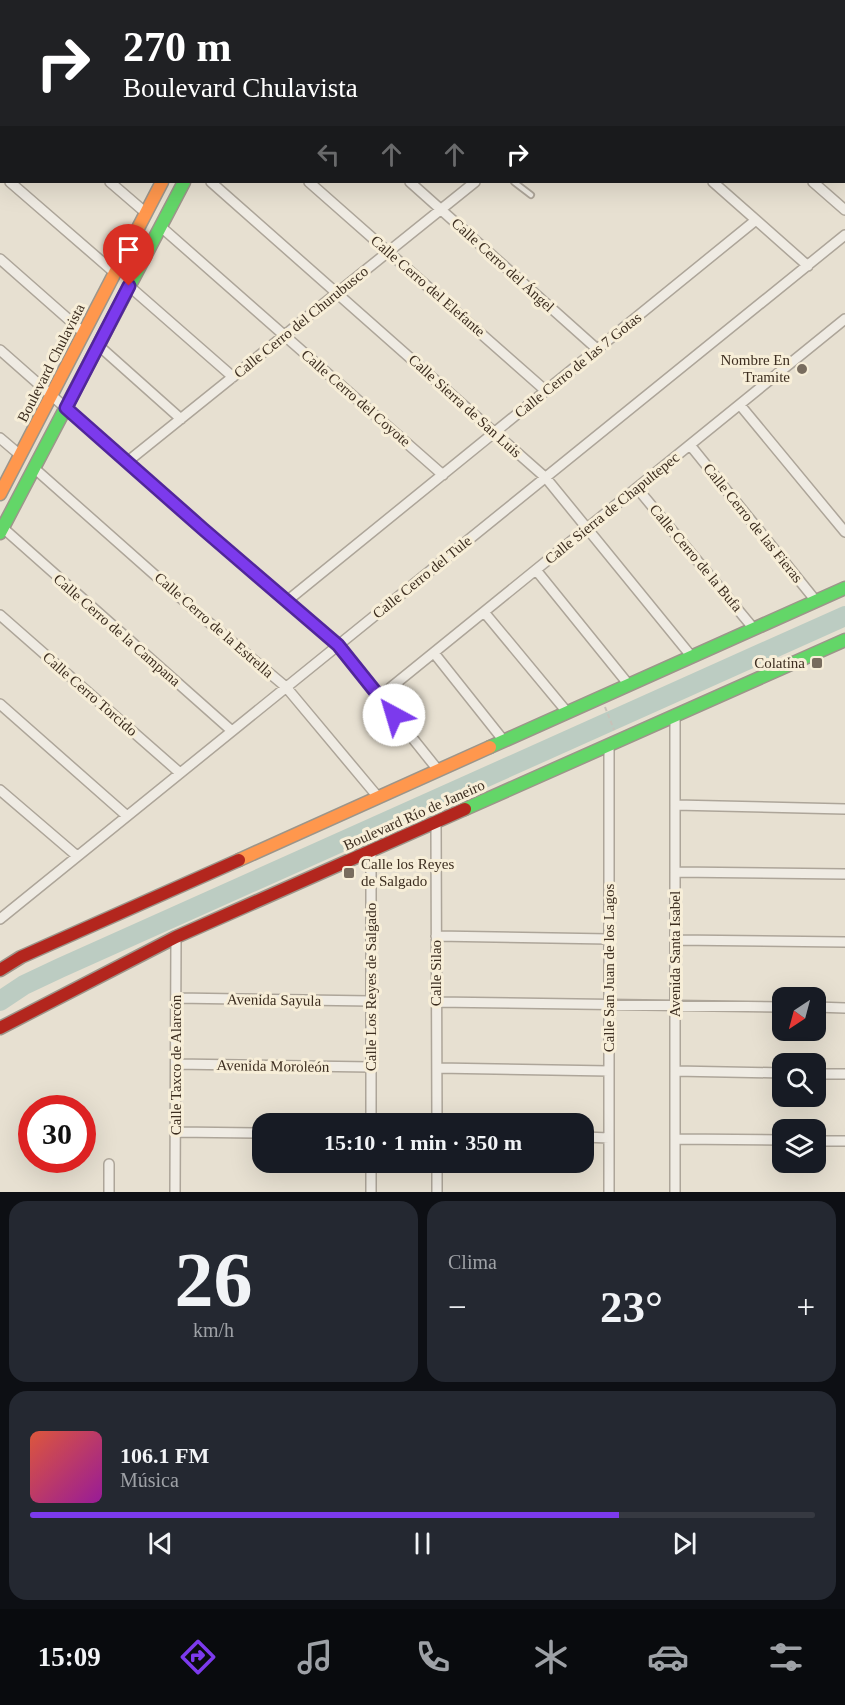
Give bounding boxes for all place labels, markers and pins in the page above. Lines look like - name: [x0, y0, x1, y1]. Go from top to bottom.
- pin: [103, 224, 154, 286]
- place label: Nombre En Tramite: [720, 352, 790, 385]
- marker: Nombre En Tramite: [795, 362, 809, 376]
- place label: Colatina: [754, 655, 805, 671]
- marker: Colatina: [810, 656, 824, 670]
- place label: Calle los Reyes de Salgado: [361, 856, 454, 889]
- marker: Calle los Reyes de Salgado: [342, 866, 356, 880]

